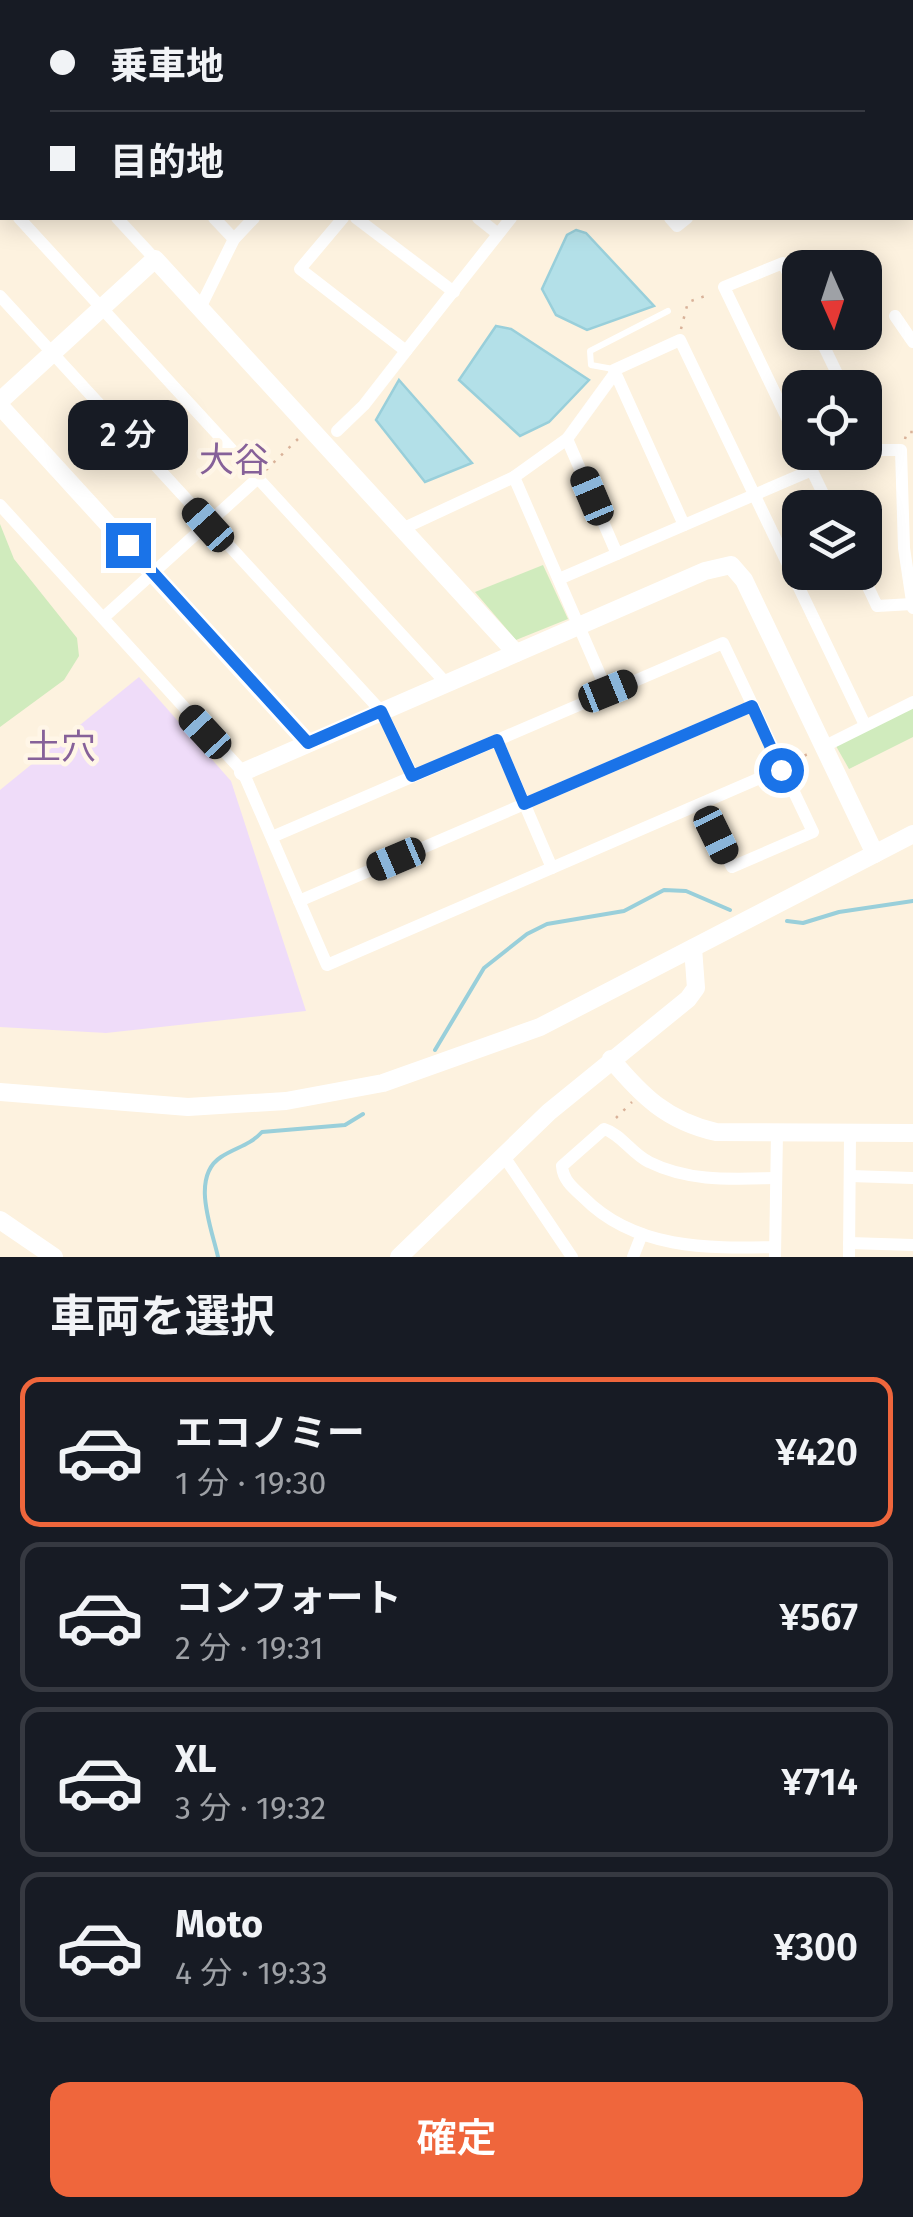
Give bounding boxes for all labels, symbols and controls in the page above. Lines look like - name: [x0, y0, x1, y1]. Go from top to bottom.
- text: 乗車地: [110, 43, 224, 89]
- text: 目的地: [110, 139, 224, 185]
- north arrow: [782, 250, 882, 350]
- map controls: [782, 250, 882, 590]
- button: locate: [782, 370, 882, 470]
- callout: 2 分: [68, 400, 188, 470]
- text: 2 分: [100, 416, 156, 454]
- district label: 大谷: [199, 439, 269, 481]
- car: [566, 463, 618, 529]
- button: layers: [782, 490, 882, 590]
- car: [177, 493, 239, 557]
- route end: [106, 523, 151, 568]
- car: [575, 666, 641, 716]
- car: [174, 700, 236, 764]
- district label: 土穴: [26, 726, 96, 768]
- route start: [759, 748, 804, 793]
- car: [689, 801, 743, 869]
- car: [363, 833, 429, 885]
- text: 車両を選択: [50, 1290, 275, 1344]
- icon: car: [55, 1407, 145, 1497]
- text: エコノミー: [175, 1410, 365, 1456]
- text: ¥420: [776, 1429, 858, 1475]
- text: 1 分 · 19:30: [175, 1464, 326, 1502]
- icon: car: [55, 1572, 145, 1662]
- text: コンフォート: [175, 1575, 402, 1621]
- text: ¥567: [779, 1594, 858, 1640]
- text: 2 分 · 19:31: [175, 1629, 324, 1667]
- text: XL: [175, 1736, 217, 1782]
- icon: car: [55, 1737, 145, 1827]
- text: ¥714: [781, 1759, 858, 1805]
- text: 3 分 · 19:32: [175, 1789, 326, 1827]
- text: Moto: [175, 1901, 263, 1947]
- icon: car: [55, 1902, 145, 1992]
- text: ¥300: [774, 1924, 858, 1970]
- text: 4 分 · 19:33: [175, 1954, 328, 1992]
- button: 確定: [50, 2082, 863, 2197]

